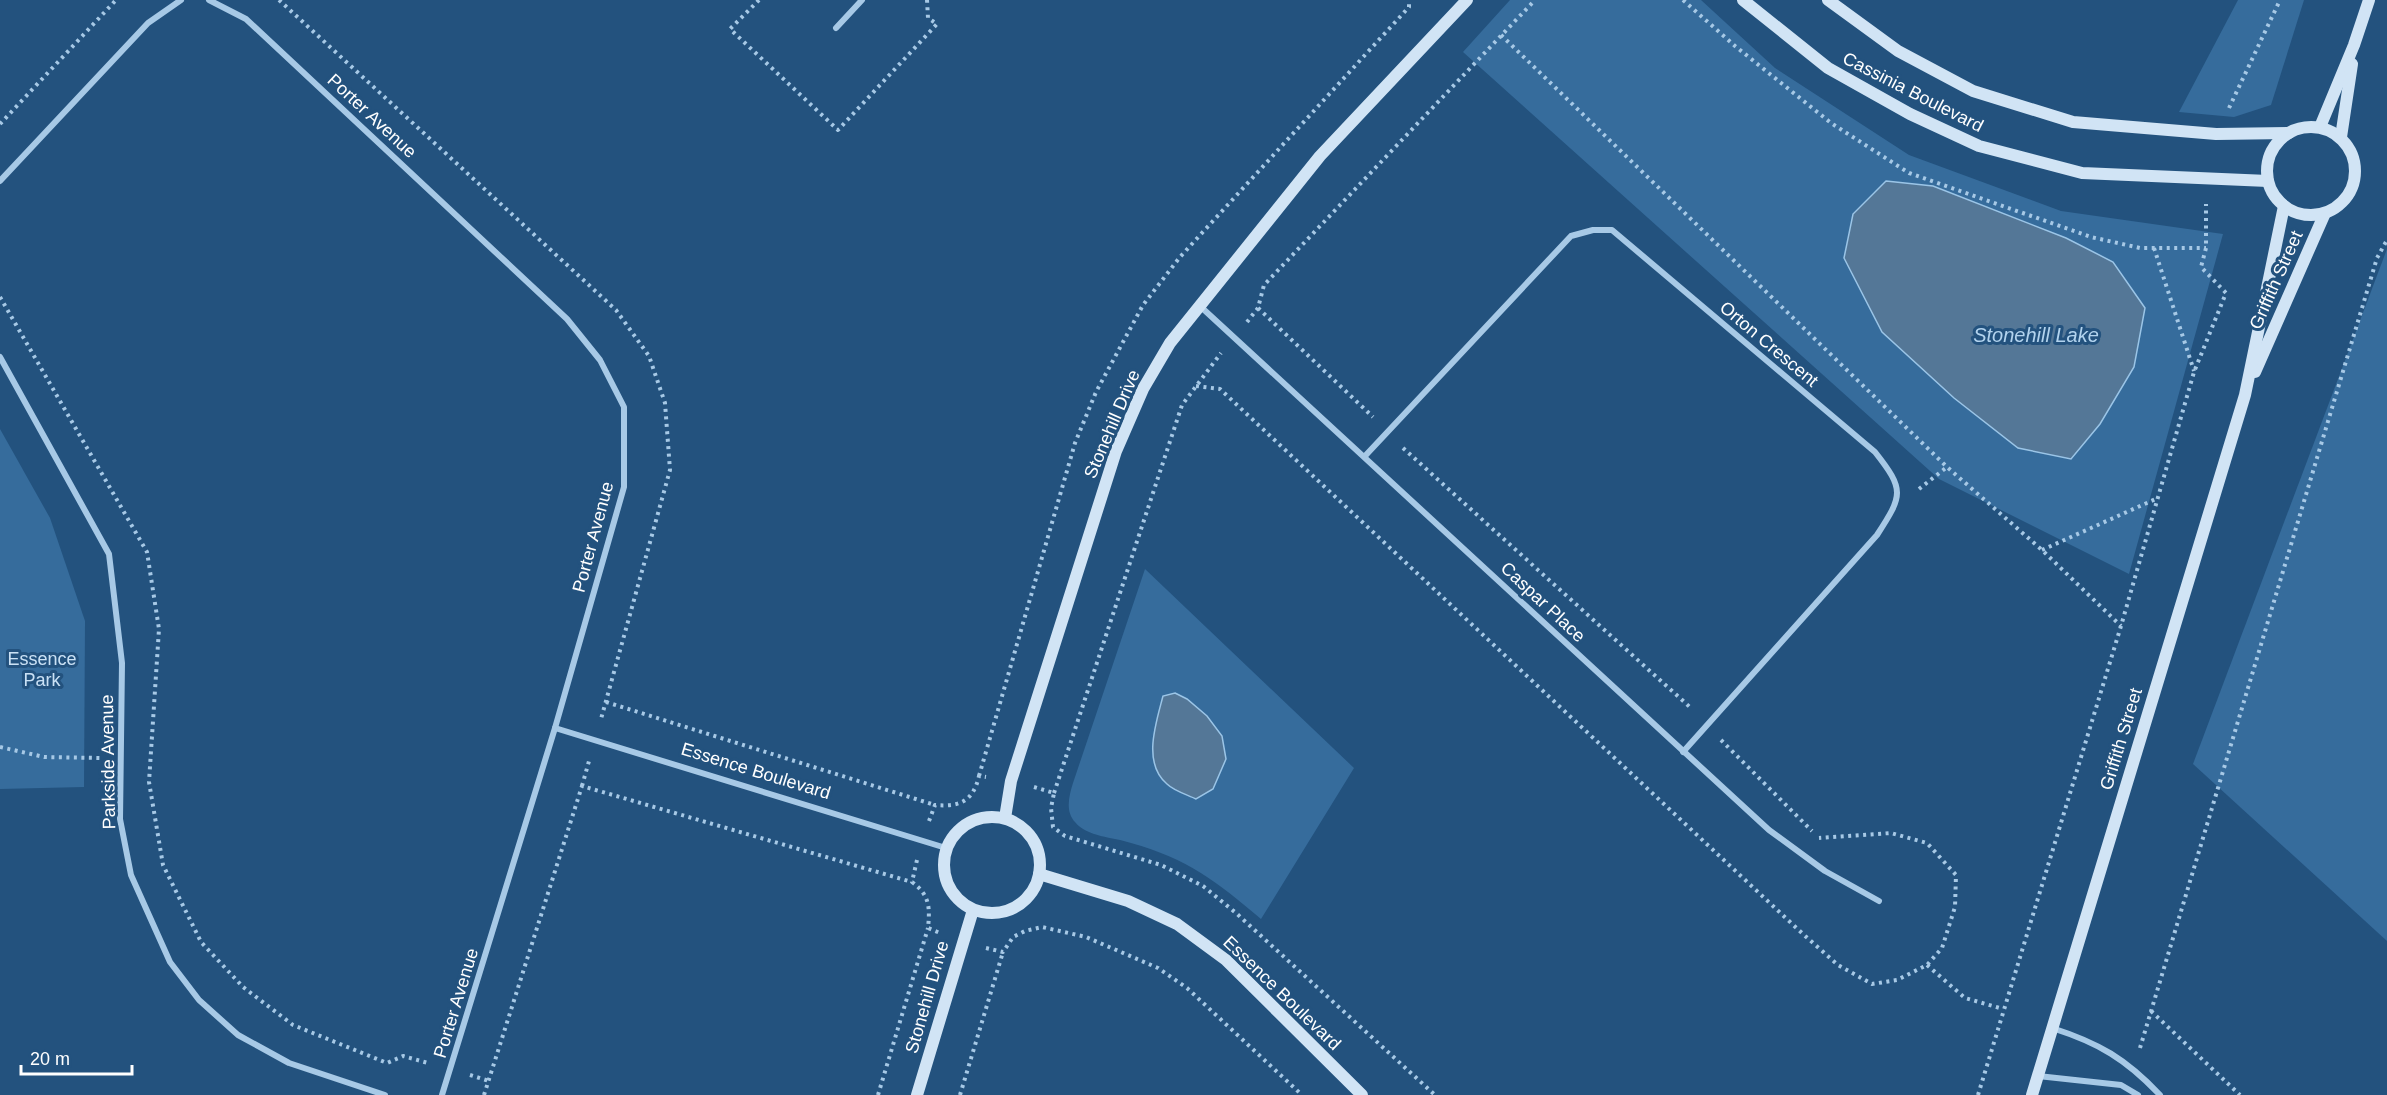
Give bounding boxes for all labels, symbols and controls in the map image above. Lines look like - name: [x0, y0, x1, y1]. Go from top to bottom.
- street label: Cassinia Boulevard: [1839, 48, 1987, 136]
- street label: Porter Avenue: [324, 70, 420, 162]
- street label: Griffith Street: [2245, 228, 2307, 332]
- street label: Orton Crescent: [1716, 297, 1822, 391]
- water label: Stonehill Lake: [1973, 324, 2099, 346]
- street label: Stonehill Drive: [1080, 367, 1144, 481]
- street label: Porter Avenue: [569, 479, 617, 595]
- street label: Caspar Place: [1497, 558, 1589, 646]
- park label: Essence Park: [7, 649, 77, 690]
- street label: Griffith Street: [2096, 686, 2146, 792]
- street label: Parkside Avenue: [97, 694, 119, 830]
- street label: Essence Boulevard: [679, 739, 833, 803]
- street label: Essence Boulevard: [1219, 932, 1345, 1054]
- street label: Stonehill Drive: [901, 938, 953, 1056]
- street label: Porter Avenue: [430, 946, 482, 1060]
- scale bar: [21, 1038, 132, 1076]
- text: 20 m: [30, 1049, 70, 1069]

